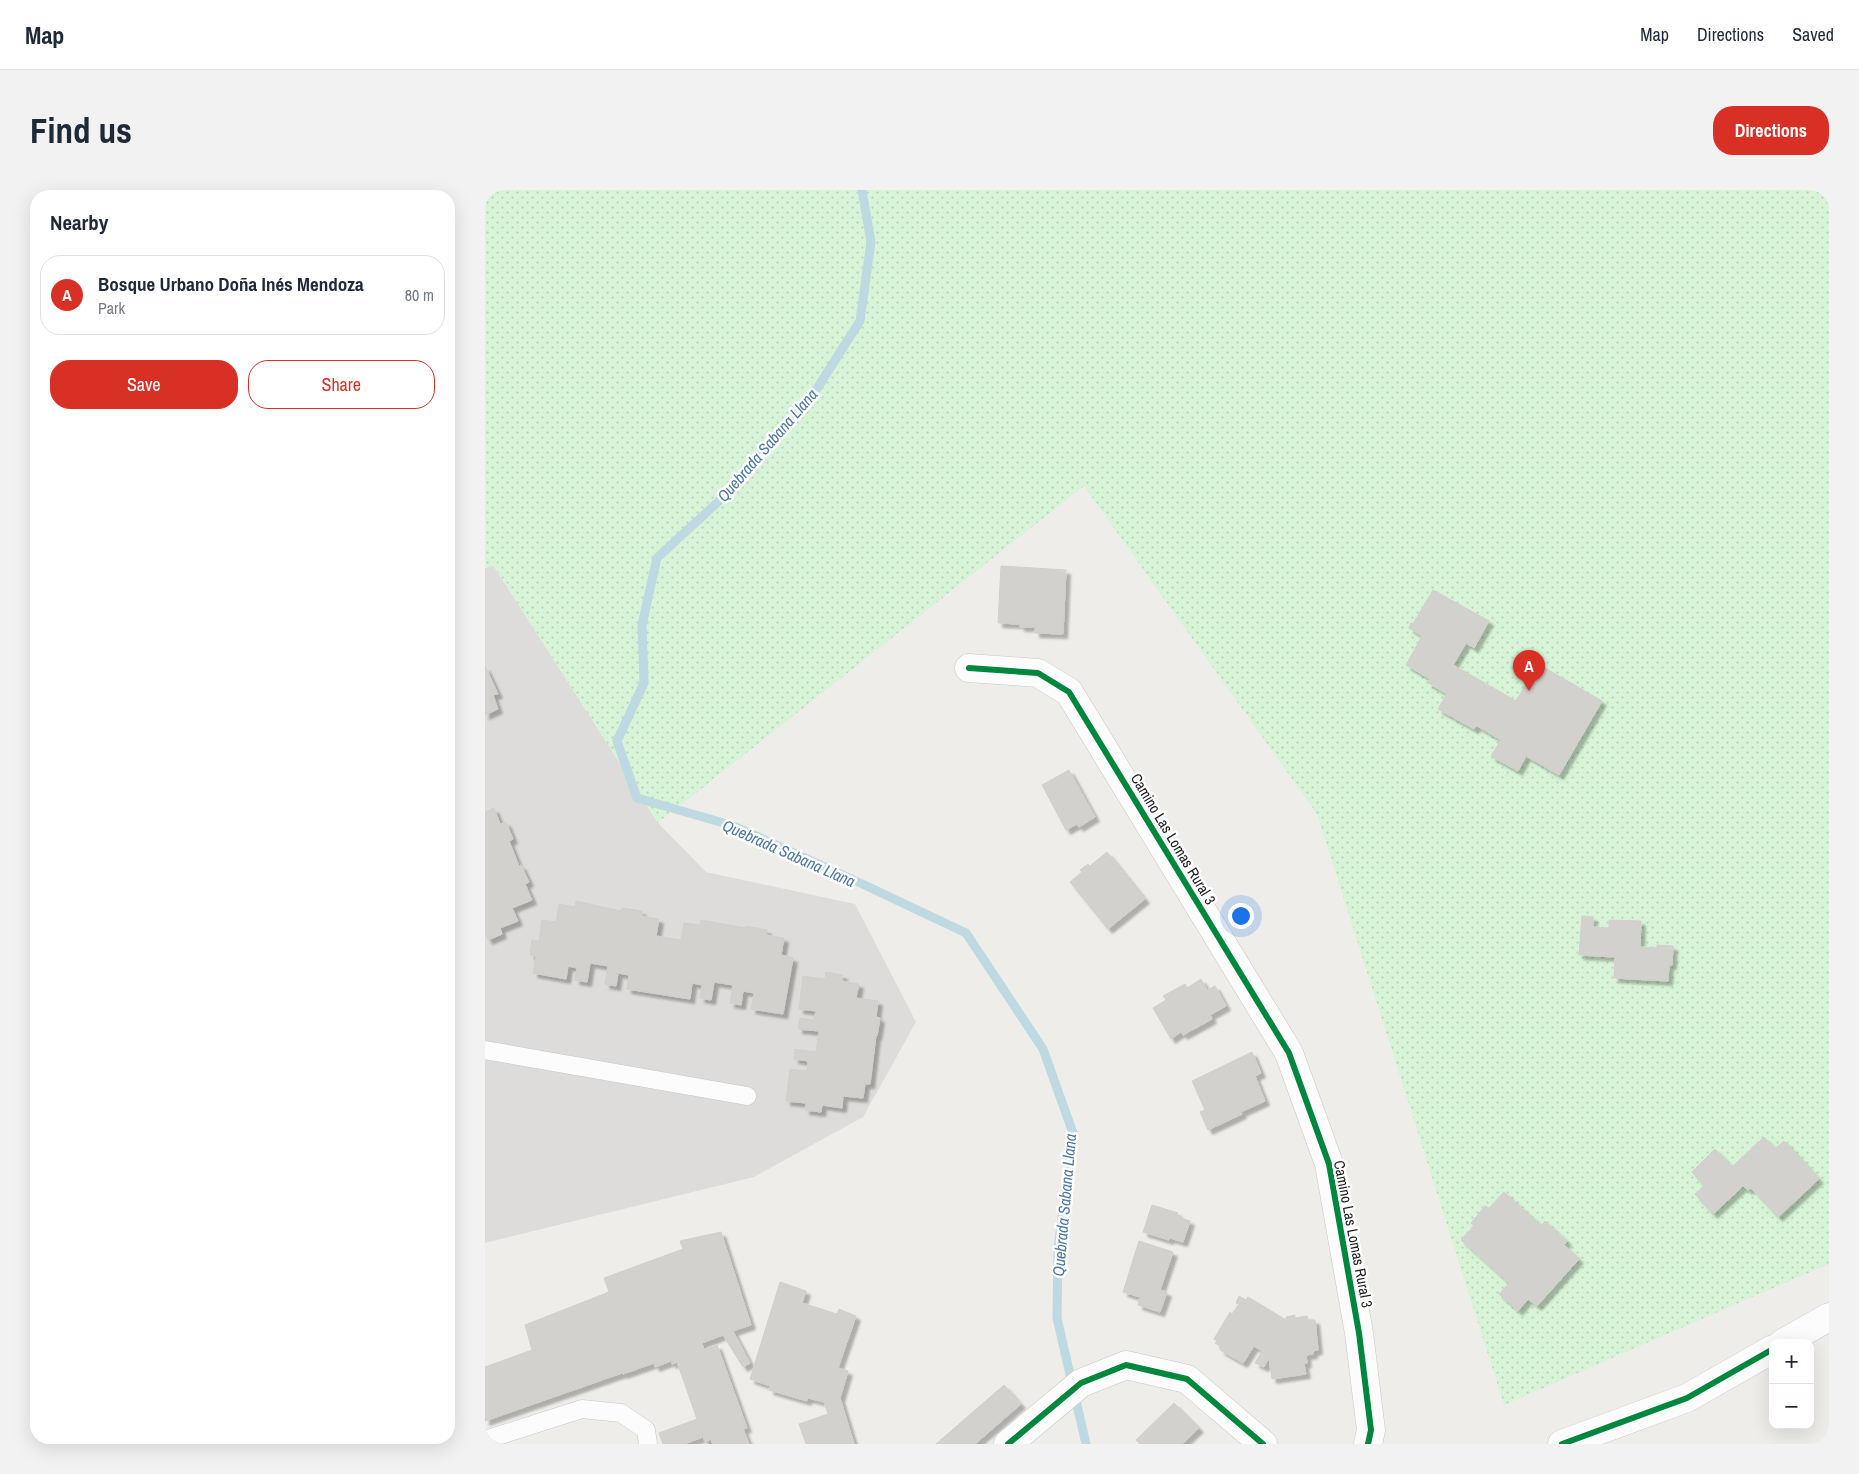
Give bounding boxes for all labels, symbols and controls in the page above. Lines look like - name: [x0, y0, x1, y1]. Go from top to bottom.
- text: Map: [25, 19, 64, 51]
- text: Map: [1640, 22, 1669, 47]
- text: Directions: [1697, 22, 1764, 47]
- text: Saved: [1792, 22, 1834, 47]
- button: Directions: [1713, 106, 1829, 155]
- text: Find us: [30, 107, 132, 154]
- text: Nearby: [50, 208, 108, 237]
- text: Bosque Urbano Doña Inés Mendoza: [98, 271, 364, 297]
- text: A: [62, 284, 72, 306]
- text: 80 m: [405, 284, 434, 306]
- text: Park: [98, 297, 125, 319]
- button: Save: [50, 360, 238, 409]
- button: Share: [248, 360, 435, 409]
- water label: Quebrada Sabana Llana: [712, 384, 822, 506]
- pin: A: [1513, 650, 1545, 691]
- street label: Camino Las Lomas Rural 3: [1126, 769, 1221, 908]
- water label: Quebrada Sabana Llana: [719, 814, 859, 892]
- your location: [1228, 903, 1254, 929]
- water label: Quebrada Sabana Llana: [1047, 1133, 1081, 1277]
- street label: Camino Las Lomas Rural 3: [1329, 1158, 1378, 1310]
- map controls: [1769, 1339, 1814, 1429]
- button: +: [1769, 1339, 1814, 1384]
- button: −: [1769, 1384, 1814, 1429]

